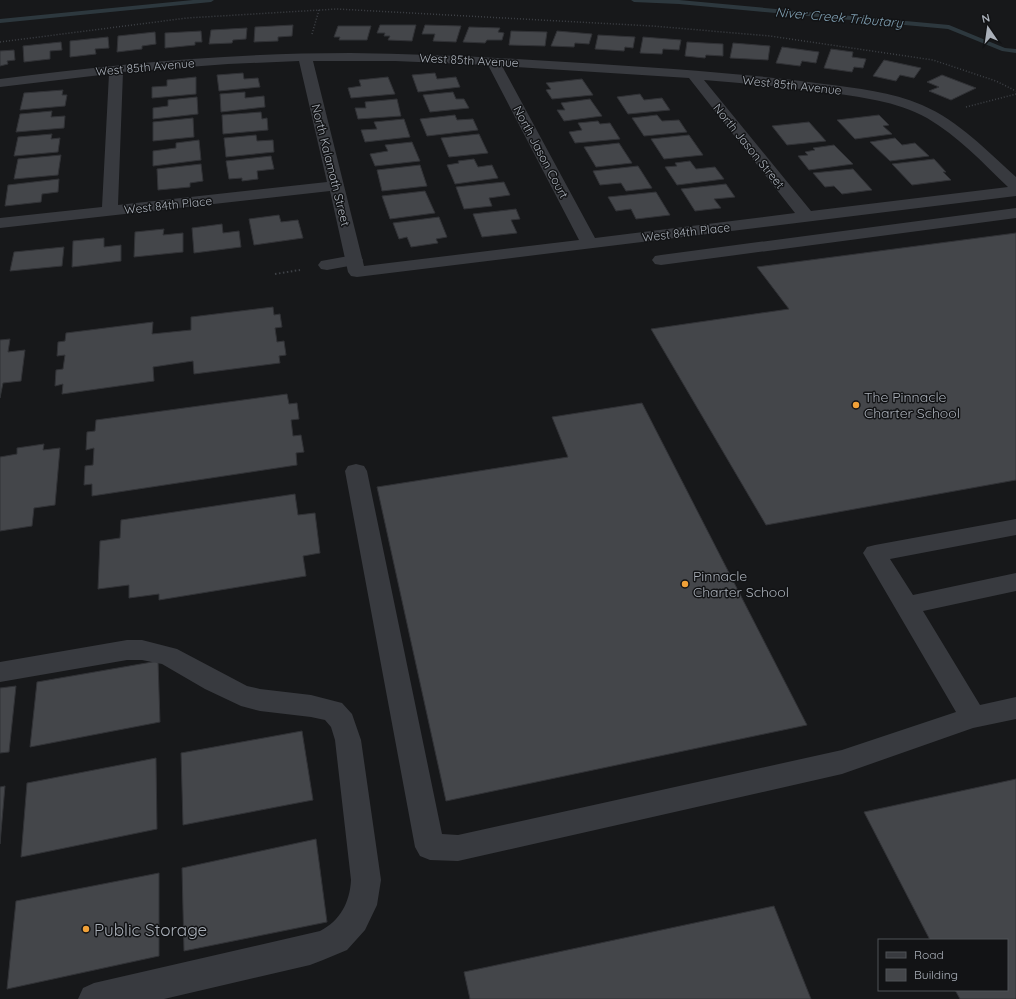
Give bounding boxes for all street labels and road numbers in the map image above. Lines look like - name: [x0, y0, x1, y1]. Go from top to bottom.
- street label: West 85th Avenue: [419, 50, 519, 70]
- street label: West 85th Avenue: [95, 55, 195, 79]
- street label: West 85th Avenue: [742, 72, 842, 98]
- street label: North Jason Street: [710, 101, 788, 191]
- street label: North Kalamath Street: [309, 102, 353, 228]
- street label: North Jason Court: [510, 103, 572, 201]
- street label: West 84th Place: [123, 193, 213, 217]
- street label: West 84th Place: [641, 219, 731, 245]

